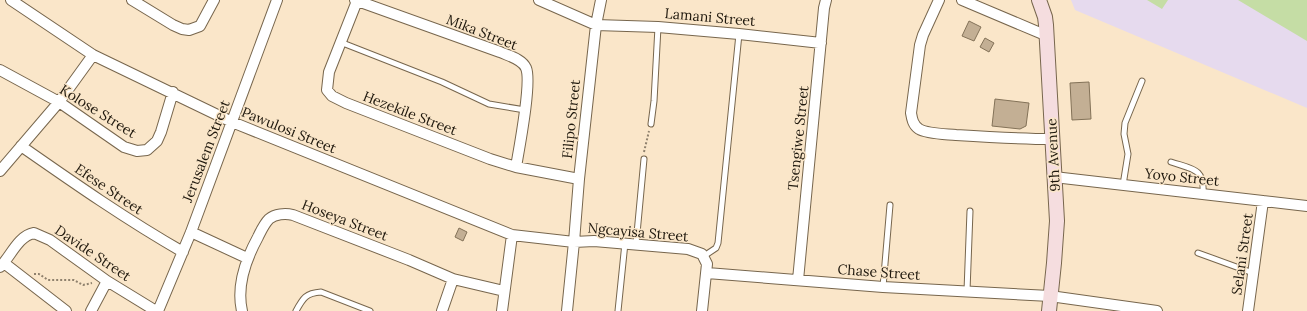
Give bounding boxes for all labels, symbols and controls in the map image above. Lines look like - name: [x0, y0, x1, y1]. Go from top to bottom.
- street label: Lamani Street: [664, 4, 757, 30]
- street label: Mika Street: [444, 10, 521, 54]
- street label: Filipo Street: [558, 78, 584, 159]
- street label: Kolose Street: [56, 80, 140, 142]
- street label: Tsengiwe Street: [784, 84, 813, 191]
- street label: Hezekile Street: [361, 87, 460, 139]
- street label: Jerusalem Street: [178, 97, 234, 206]
- street label: Pawulosi Street: [239, 103, 340, 157]
- street label: 9th Avenue: [1042, 118, 1064, 192]
- street label: Efese Street: [71, 160, 147, 219]
- street label: Yoyo Street: [1143, 164, 1221, 190]
- street label: Hoseya Street: [299, 195, 391, 245]
- street label: Selani Street: [1227, 211, 1257, 296]
- street label: Ngcayisa Street: [587, 219, 690, 245]
- street label: Davide Street: [52, 221, 135, 285]
- street label: Chase Street: [837, 260, 922, 284]

